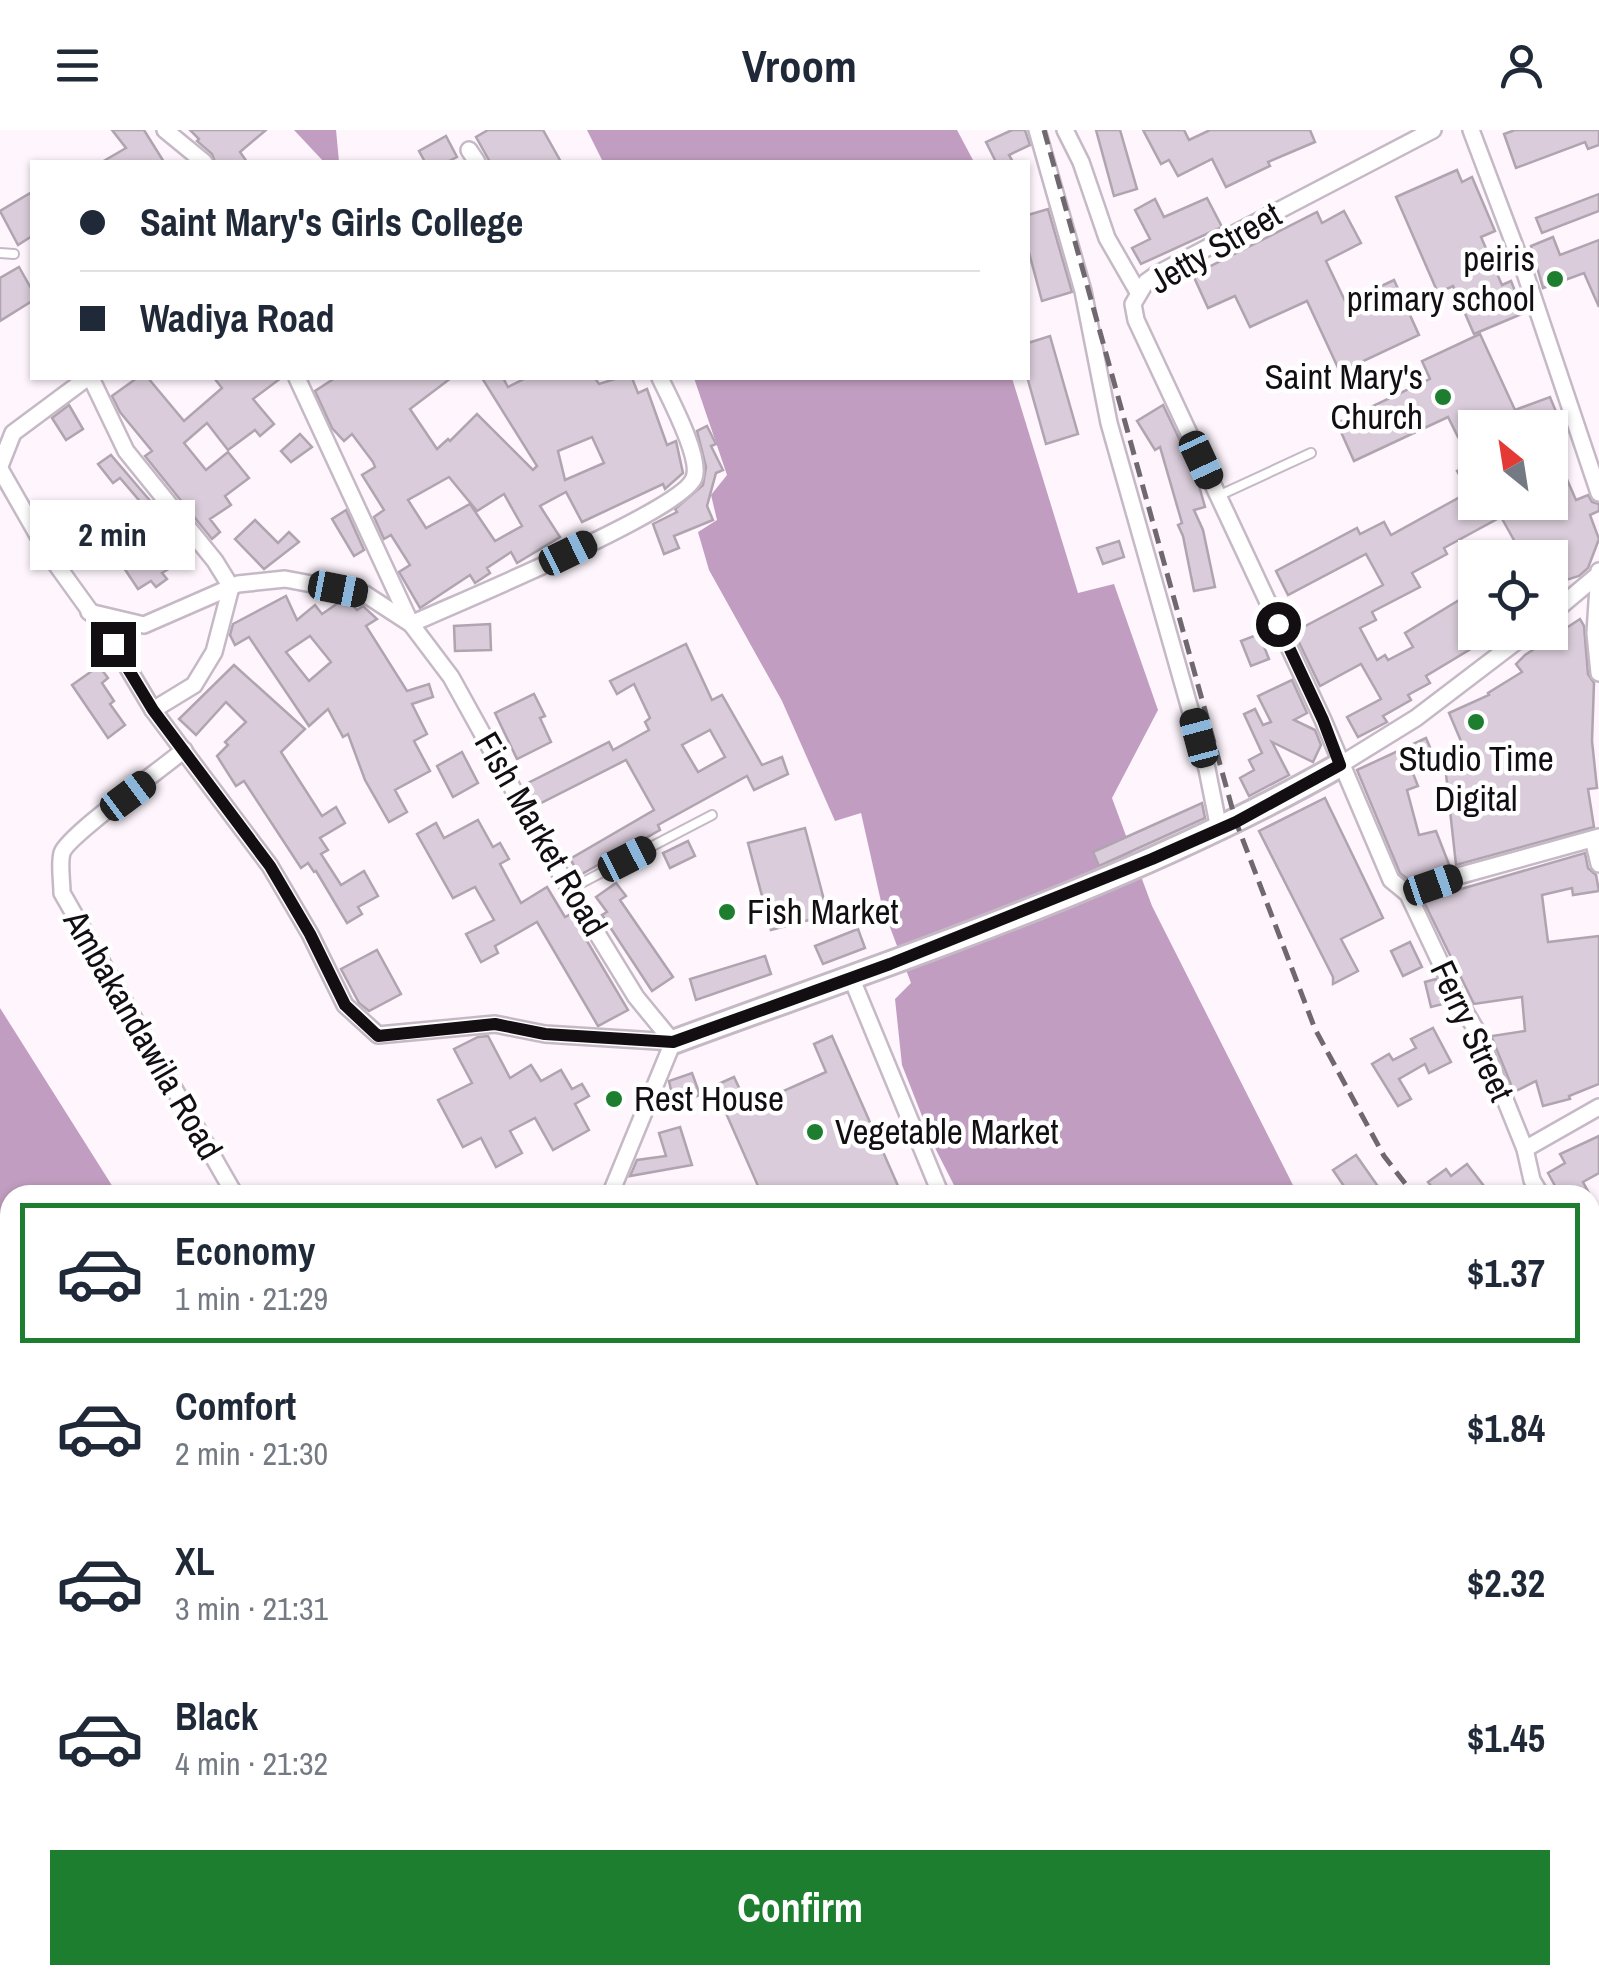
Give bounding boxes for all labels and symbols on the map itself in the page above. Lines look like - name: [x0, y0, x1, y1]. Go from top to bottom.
- street label: Jetty Street: [1140, 191, 1289, 304]
- place label: peiris primary school: [1347, 235, 1535, 322]
- marker: peiris primary school: [1544, 268, 1566, 290]
- place label: Saint Mary's Church: [1264, 353, 1423, 440]
- marker: Saint Mary's Church: [1432, 386, 1454, 408]
- north arrow: [1458, 410, 1568, 520]
- car: [1175, 426, 1227, 494]
- callout: 2 min: [31, 499, 196, 569]
- car: [534, 526, 602, 580]
- car: [306, 569, 370, 609]
- route start: [1256, 602, 1301, 647]
- route end: [91, 622, 136, 667]
- car: [1177, 705, 1221, 771]
- marker: Studio Time Digital: [1465, 711, 1487, 733]
- street label: Fish Market Road: [464, 723, 619, 944]
- place label: Studio Time Digital: [1398, 735, 1554, 822]
- car: [95, 766, 161, 826]
- car: [593, 832, 661, 886]
- car: [1400, 861, 1466, 909]
- place label: Fish Market: [747, 888, 899, 935]
- street label: Ambakandawila Road: [52, 901, 234, 1168]
- marker: Fish Market: [716, 901, 738, 923]
- street label: Ferry Street: [1419, 953, 1525, 1109]
- place label: Rest House: [634, 1075, 784, 1122]
- marker: Rest House: [603, 1088, 625, 1110]
- place label: Vegetable Market: [835, 1108, 1058, 1155]
- marker: Vegetable Market: [804, 1121, 826, 1143]

